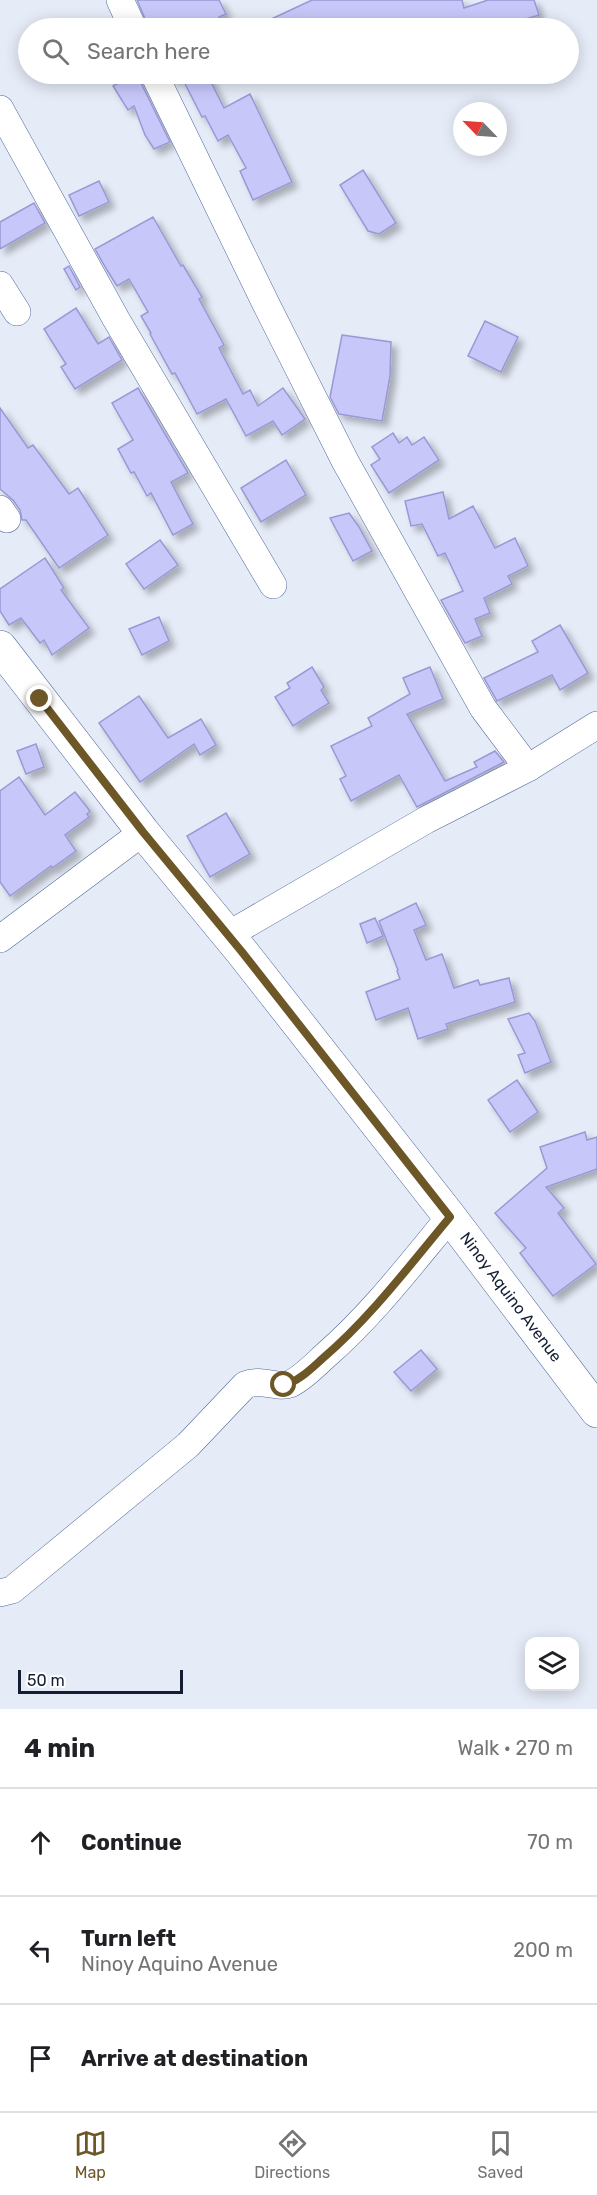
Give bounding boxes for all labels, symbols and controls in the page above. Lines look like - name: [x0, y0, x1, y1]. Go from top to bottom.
- search box: [18, 18, 579, 84]
- icon: search: [39, 35, 72, 68]
- text: Search here: [87, 38, 210, 65]
- north arrow: [453, 102, 507, 156]
- route end: [26, 685, 52, 711]
- street label: Ninoy Aquino Avenue: [456, 1228, 566, 1366]
- route start: [270, 1371, 296, 1397]
- map controls: [525, 1637, 579, 1691]
- button: layers: [525, 1637, 579, 1691]
- scale bar: [18, 1667, 183, 1694]
- text: 50 m: [27, 1671, 65, 1690]
- text: 4 min: [24, 1733, 95, 1764]
- text: Walk · 270 m: [458, 1736, 573, 1760]
- icon: ahead: [24, 1826, 57, 1859]
- text: Continue: [81, 1829, 182, 1856]
- text: 70 m: [527, 1830, 573, 1854]
- text: Turn left: [81, 1925, 176, 1952]
- icon: left: [24, 1934, 57, 1967]
- text: 200 m: [513, 1938, 573, 1962]
- text: Ninoy Aquino Avenue: [81, 1952, 278, 1976]
- icon: arrive: [24, 2042, 57, 2075]
- text: Arrive at destination: [81, 2045, 308, 2072]
- tab: Map: [74, 2127, 107, 2182]
- tab: Directions: [254, 2127, 330, 2182]
- tab: Saved: [478, 2127, 523, 2182]

